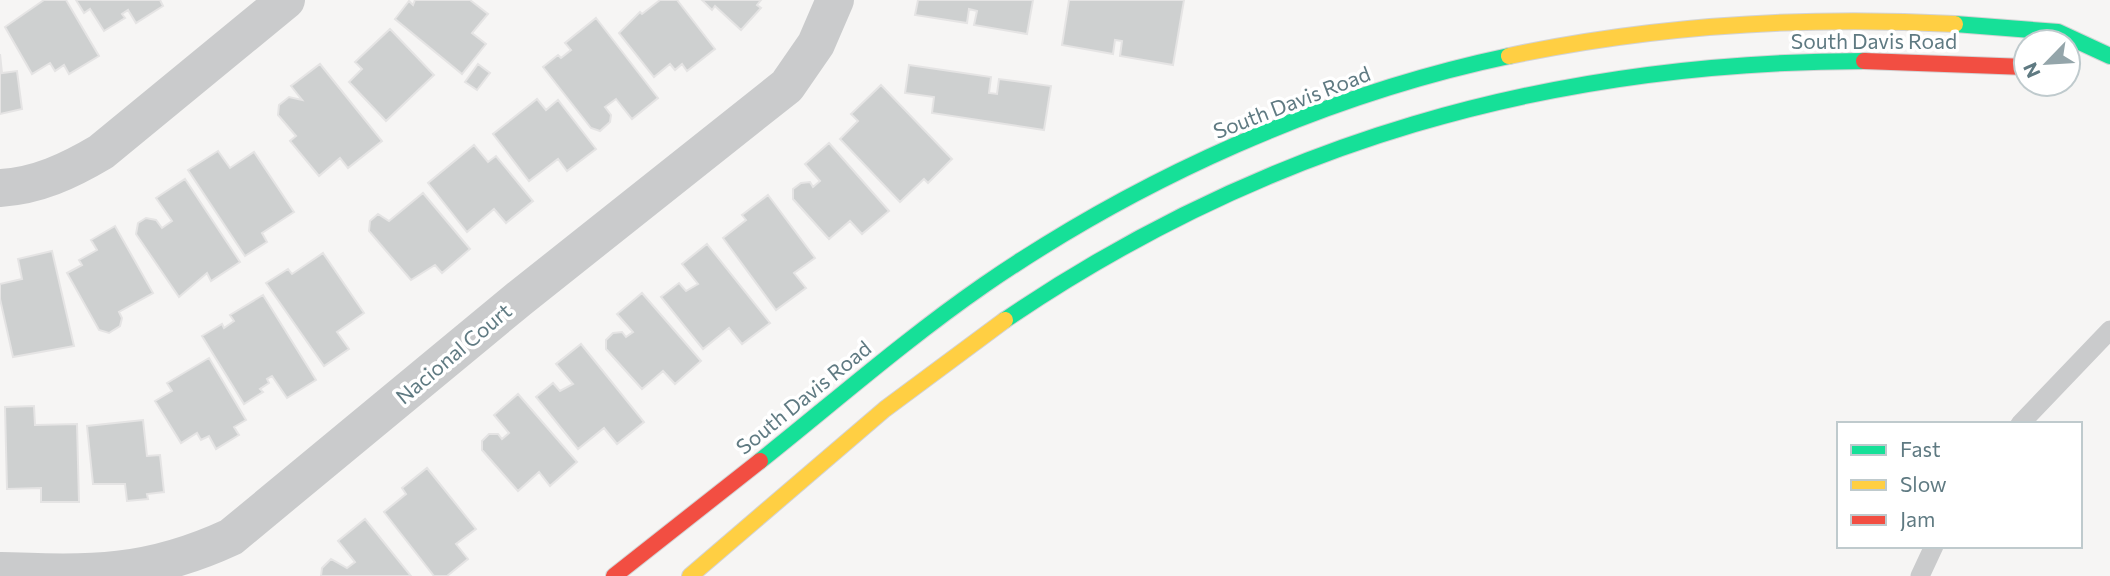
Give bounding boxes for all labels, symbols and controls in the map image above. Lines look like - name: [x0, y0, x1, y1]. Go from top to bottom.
- street label: South Davis Road: [1791, 28, 1957, 53]
- north arrow: [2012, 28, 2082, 98]
- text: N: [2018, 59, 2045, 82]
- street label: South Davis Road: [1209, 60, 1374, 143]
- street label: Nacional Court: [390, 297, 516, 408]
- street label: South Davis Road: [731, 335, 876, 459]
- legend: [1837, 422, 2082, 548]
- text: Fast: [1900, 436, 1941, 461]
- text: Slow: [1900, 471, 1947, 496]
- text: Jam: [1900, 506, 1935, 531]

